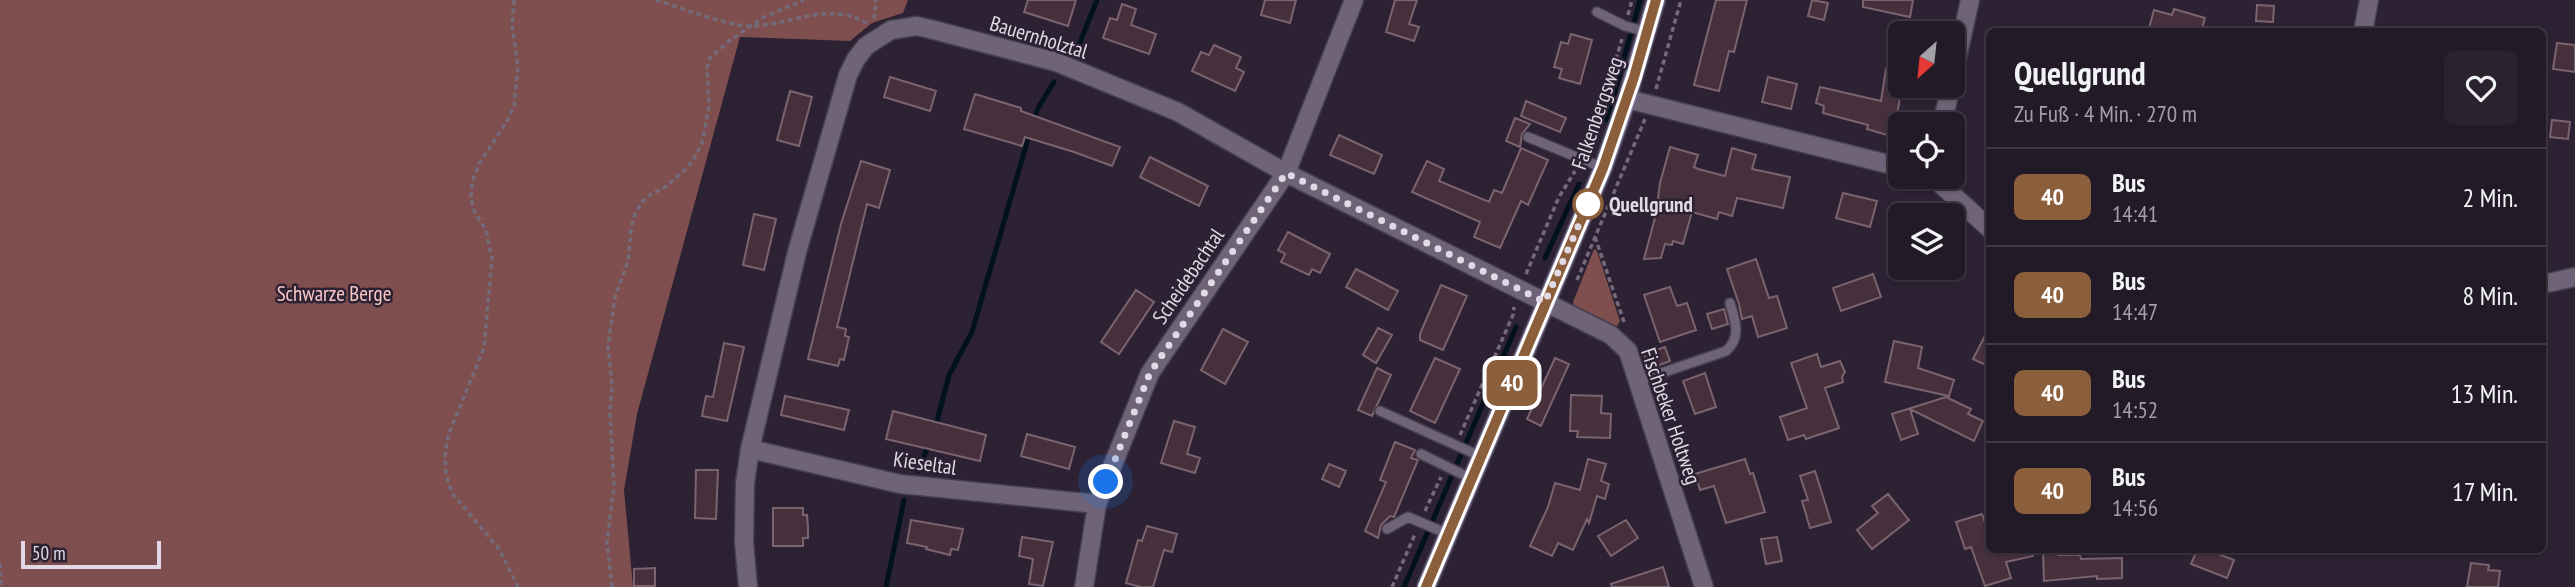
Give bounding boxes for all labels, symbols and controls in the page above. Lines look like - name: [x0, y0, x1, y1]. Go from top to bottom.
- street label: Bauernholztal: [987, 9, 1091, 65]
- north arrow: [1888, 21, 1965, 98]
- map controls: [1888, 21, 1965, 280]
- text: Quellgrund: [2014, 51, 2146, 94]
- button: heart: [2444, 51, 2518, 125]
- street label: Falkenbergsweg: [1565, 53, 1629, 173]
- text: Zu Fuß · 4 Min. · 270 m: [2014, 99, 2197, 128]
- button: locate: [1888, 112, 1965, 189]
- text: Bus: [2112, 166, 2145, 199]
- text: 40: [2041, 181, 2064, 212]
- text: 2 Min.: [2463, 181, 2518, 214]
- marker: Quellgrund: [1573, 189, 1603, 219]
- place label: Quellgrund: [1609, 191, 1693, 218]
- text: 14:41: [2112, 199, 2158, 228]
- button: layers: [1888, 203, 1965, 280]
- street label: Scheidebachtal: [1146, 223, 1230, 329]
- text: Bus: [2112, 264, 2145, 297]
- text: 40: [2041, 279, 2064, 310]
- text: 8 Min.: [2463, 279, 2518, 312]
- park label: Schwarze Berge: [277, 280, 391, 307]
- text: 14:47: [2112, 297, 2158, 326]
- street label: Fischbeker Holtweg: [1635, 344, 1707, 488]
- line badge: 40: [1480, 360, 1544, 406]
- text: Bus: [2112, 362, 2145, 395]
- text: 40: [1501, 367, 1523, 398]
- text: 40: [2041, 377, 2064, 408]
- text: 13 Min.: [2451, 377, 2518, 410]
- text: 14:52: [2112, 395, 2158, 424]
- street label: Kieseltal: [892, 445, 958, 481]
- text: Bus: [2112, 460, 2145, 493]
- your location: [1088, 464, 1123, 499]
- text: 40: [2041, 475, 2064, 506]
- text: 17 Min.: [2452, 475, 2518, 508]
- text: 14:56: [2112, 493, 2158, 522]
- scale bar: [21, 538, 161, 570]
- text: 50 m: [32, 541, 66, 565]

